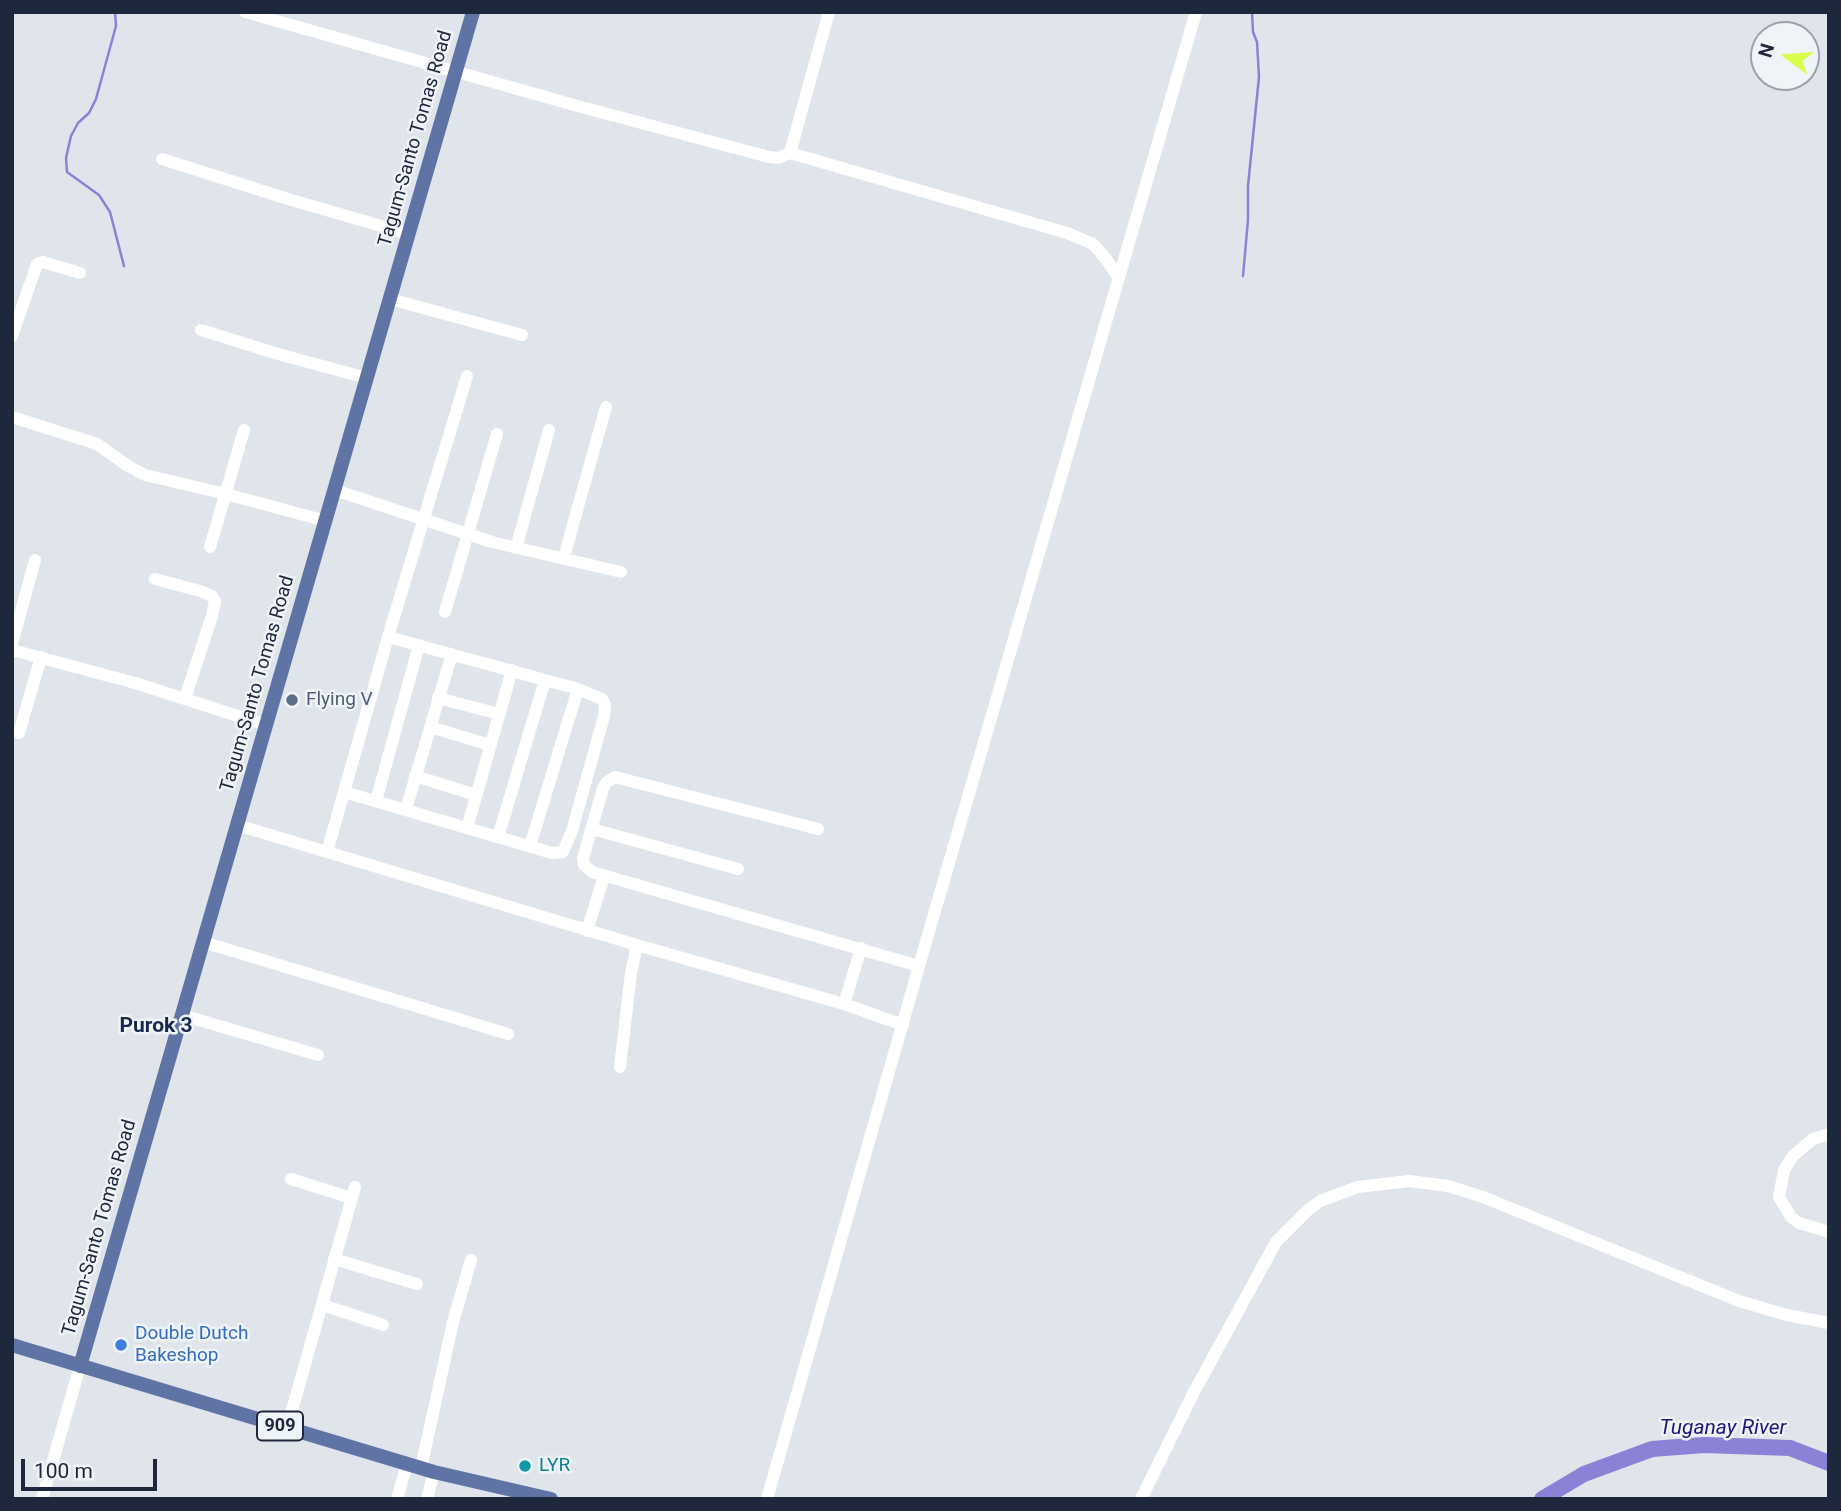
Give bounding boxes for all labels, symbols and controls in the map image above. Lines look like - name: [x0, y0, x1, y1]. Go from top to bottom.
- north arrow: [1750, 21, 1820, 91]
- street label: Tagum-Santo Tomas Road: [374, 28, 458, 250]
- text: N: [1753, 41, 1779, 60]
- street label: Tagum-Santo Tomas Road: [216, 573, 300, 795]
- place label: Flying V: [306, 689, 373, 711]
- marker: Flying V: [284, 692, 300, 708]
- district label: Purok 3: [119, 1014, 193, 1040]
- street label: Tagum-Santo Tomas Road: [58, 1117, 142, 1339]
- place label: Double Dutch Bakeshop: [135, 1323, 248, 1367]
- marker: Double Dutch Bakeshop: [113, 1337, 129, 1353]
- road number: 909: [257, 1412, 303, 1441]
- water label: Tuganay River: [1660, 1416, 1786, 1442]
- scale bar: [24, 1444, 161, 1488]
- place label: LYR: [539, 1455, 570, 1477]
- marker: LYR: [517, 1458, 533, 1474]
- text: 100 m: [34, 1459, 93, 1483]

